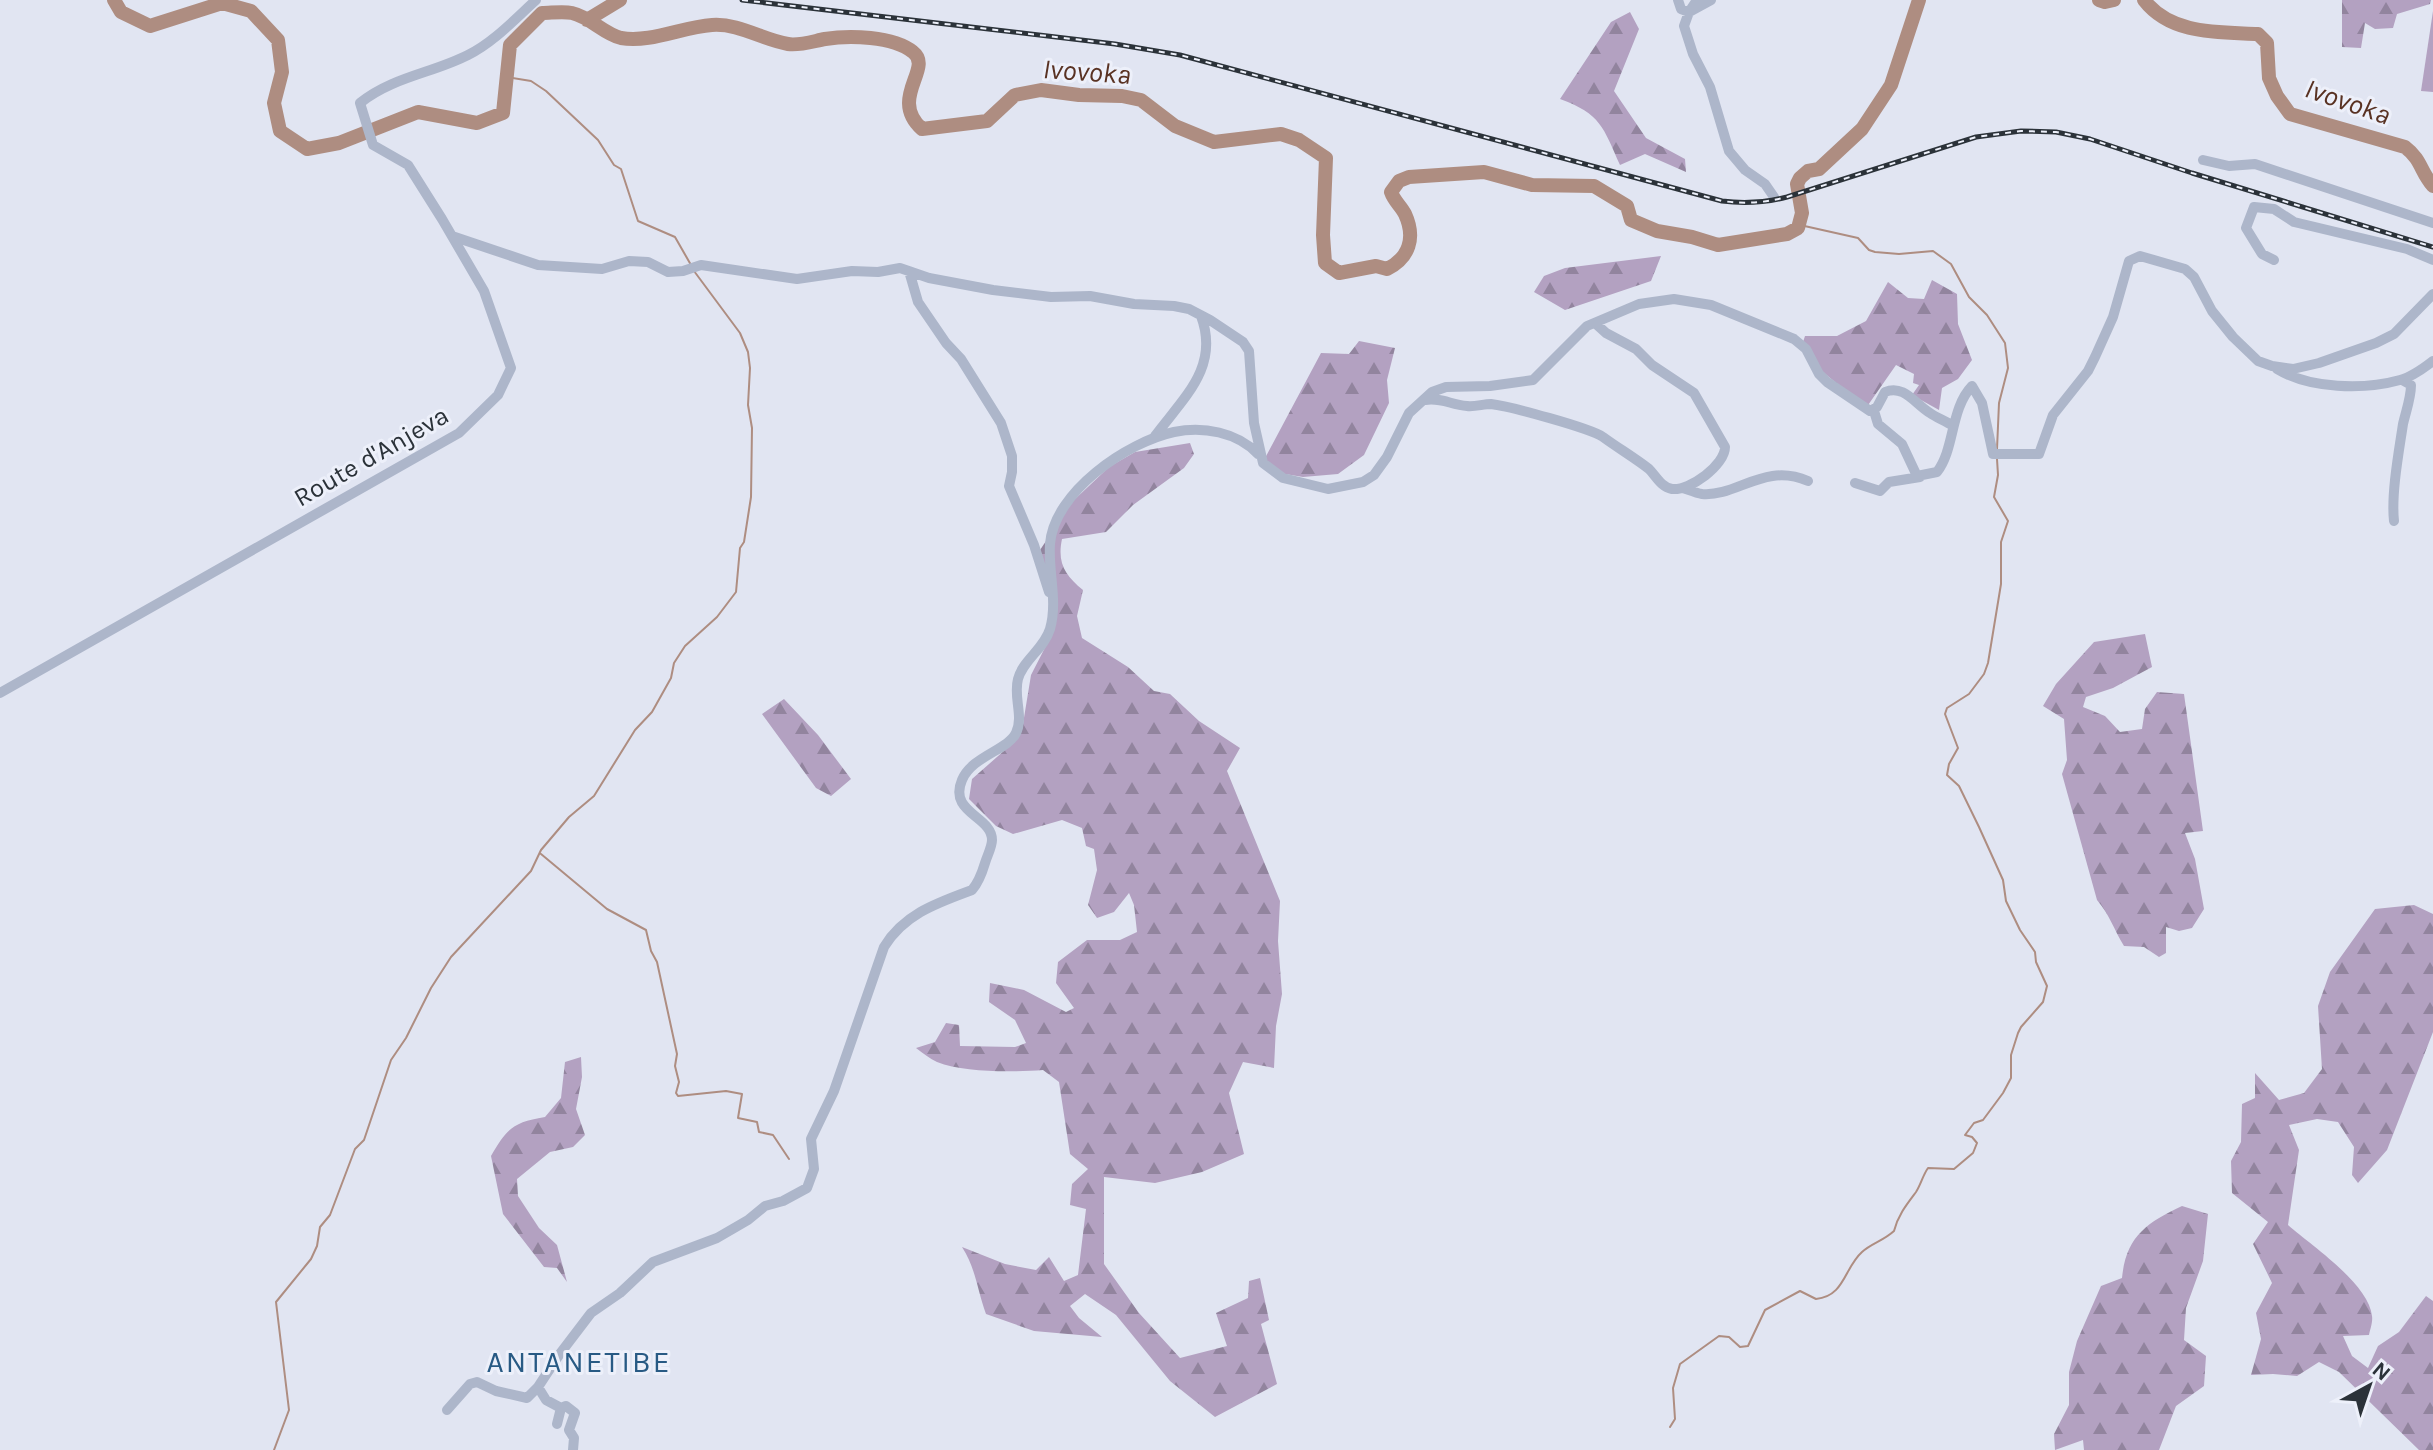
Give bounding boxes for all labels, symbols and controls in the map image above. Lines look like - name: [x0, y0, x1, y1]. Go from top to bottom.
- water label: Ivovoka: [1042, 52, 1132, 91]
- water label: Ivovoka: [2301, 72, 2395, 131]
- street label: Route d'Anjeva: [288, 400, 454, 513]
- district label: ANTANETIBE: [486, 1344, 672, 1380]
- north arrow: [2329, 1346, 2409, 1426]
- text: N: [2367, 1356, 2396, 1386]

